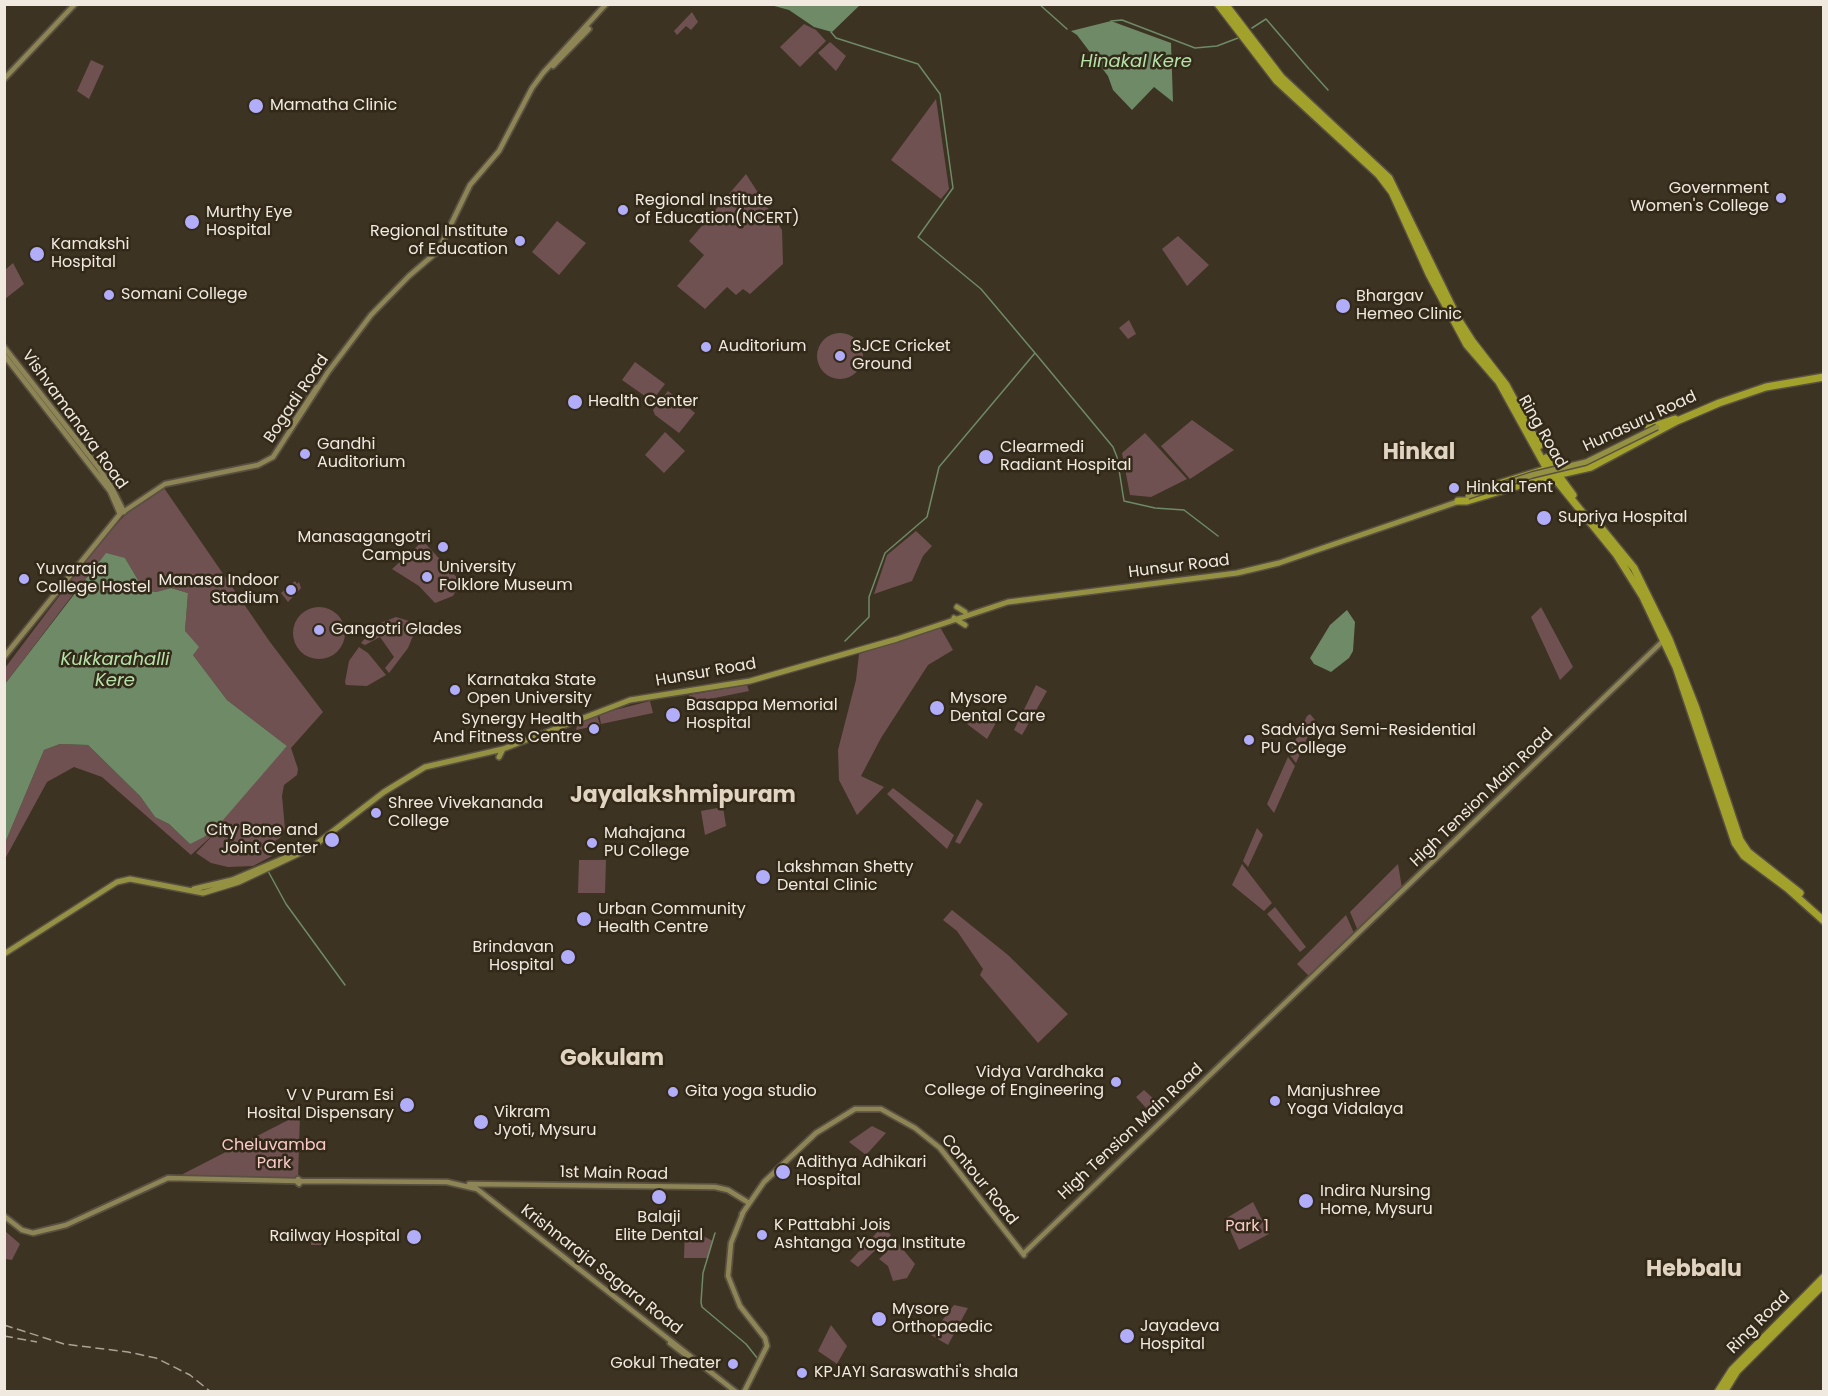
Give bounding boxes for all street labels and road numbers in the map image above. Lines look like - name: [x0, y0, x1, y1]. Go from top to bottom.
- street label: Vishvamanava Road: [17, 347, 131, 493]
- street label: Bogadi Road: [260, 351, 334, 447]
- street label: Hunasuru Road: [1580, 387, 1700, 457]
- street label: Ring Road: [1514, 392, 1570, 472]
- street label: Hunsur Road: [1127, 551, 1231, 583]
- street label: Hunsur Road: [654, 655, 758, 691]
- street label: High Tension Main Road: [1407, 725, 1557, 871]
- street label: High Tension Main Road: [1055, 1060, 1207, 1204]
- street label: Contour Road: [937, 1131, 1021, 1229]
- street label: 1st Main Road: [560, 1163, 668, 1185]
- street label: Krishnaraja Sagara Road: [516, 1201, 686, 1339]
- street label: Ring Road: [1724, 1288, 1794, 1358]

